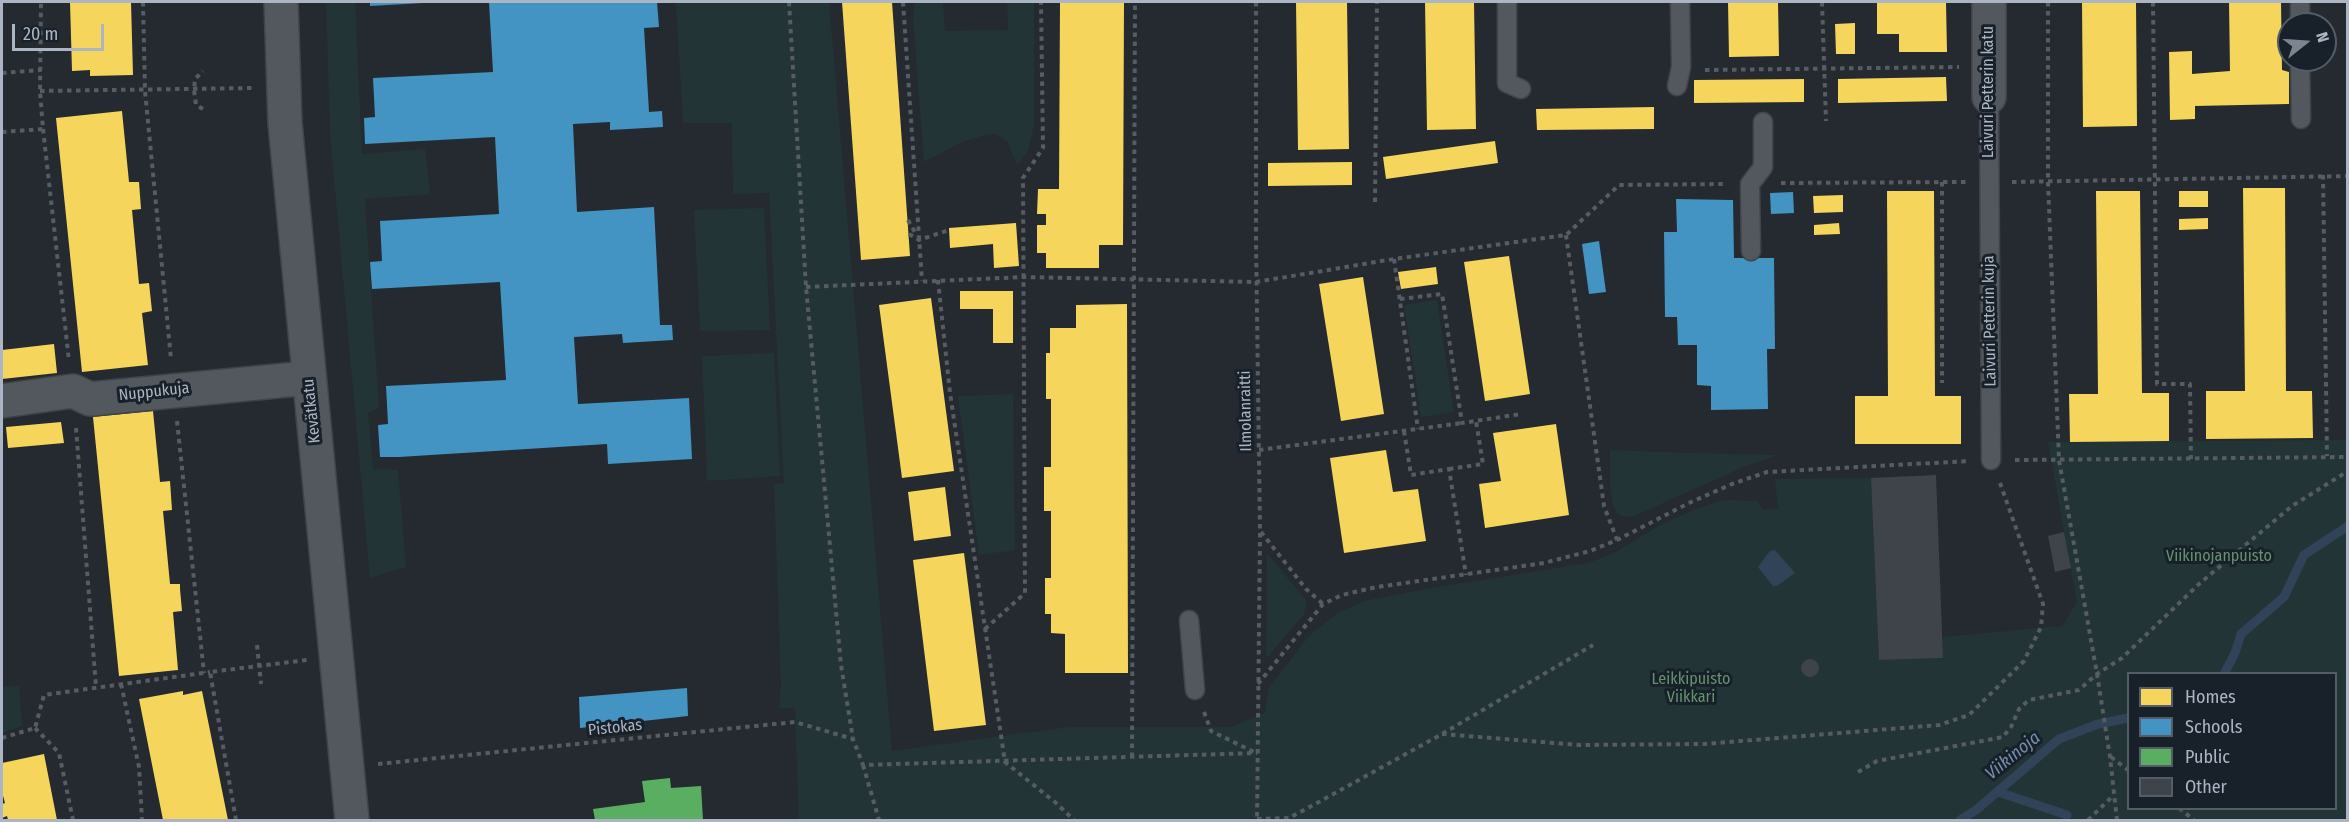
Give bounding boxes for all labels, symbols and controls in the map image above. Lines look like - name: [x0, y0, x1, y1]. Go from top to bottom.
- scale bar: [15, 12, 106, 50]
- north arrow: [2277, 12, 2337, 72]
- text: 20 m: [23, 23, 58, 45]
- street label: Laivuri Petterin katu: [1979, 26, 1999, 158]
- text: N: [2312, 30, 2333, 45]
- street label: Laivuri Petterin kuja: [1979, 255, 2001, 387]
- street label: Ilmolanraitti: [1236, 370, 1256, 452]
- street label: Kevätkatu: [299, 378, 325, 444]
- street label: Nuppukuja: [118, 379, 190, 405]
- park label: Viikinojanpuisto: [2166, 547, 2272, 567]
- park label: Leikkipuisto Viikkari: [1652, 670, 1730, 708]
- legend: [2127, 672, 2337, 810]
- text: Homes: [2185, 686, 2236, 708]
- street label: Pistokas: [587, 716, 643, 740]
- text: Schools: [2185, 716, 2243, 738]
- water label: Viikinoja: [1981, 727, 2045, 785]
- text: Public: [2185, 746, 2230, 768]
- text: Other: [2185, 776, 2227, 798]

